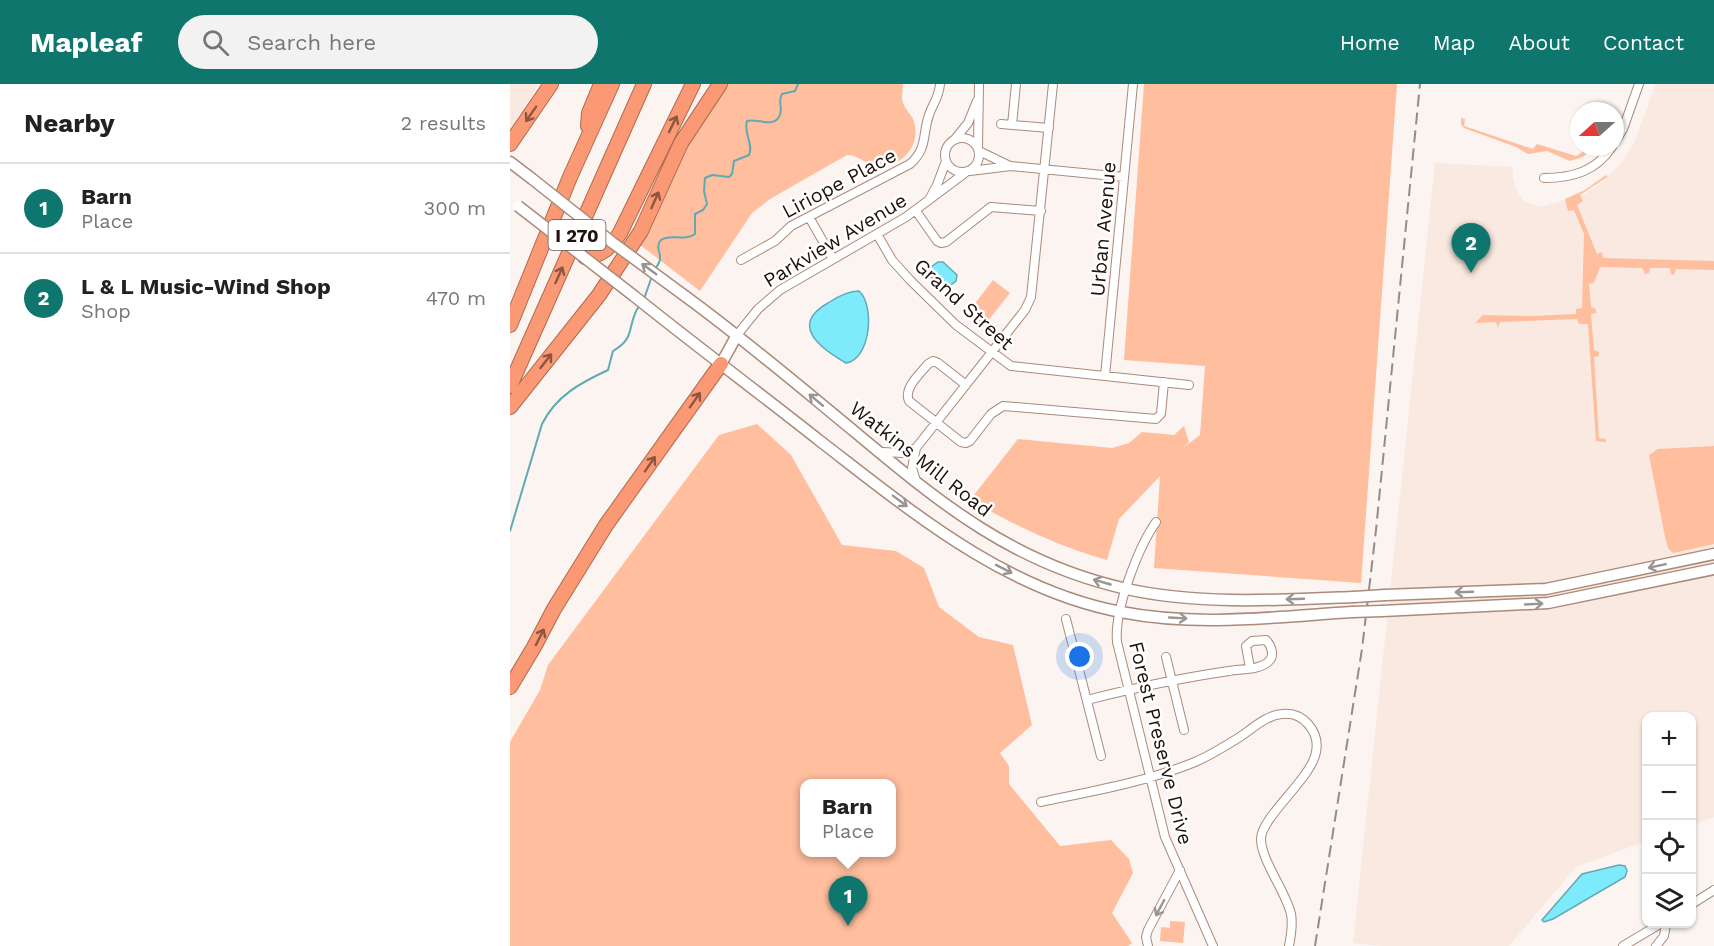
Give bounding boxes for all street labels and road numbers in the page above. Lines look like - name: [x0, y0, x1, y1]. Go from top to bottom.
- street label: Liriope Place: [778, 143, 900, 223]
- street label: Urban Avenue: [1085, 161, 1121, 297]
- street label: Parkview Avenue: [759, 188, 911, 292]
- road number: I 270: [548, 220, 606, 250]
- street label: Grand Street: [909, 253, 1019, 355]
- street label: Watkins Mill Road: [845, 396, 997, 522]
- street label: Forest Preserve Drive: [1124, 639, 1198, 847]

